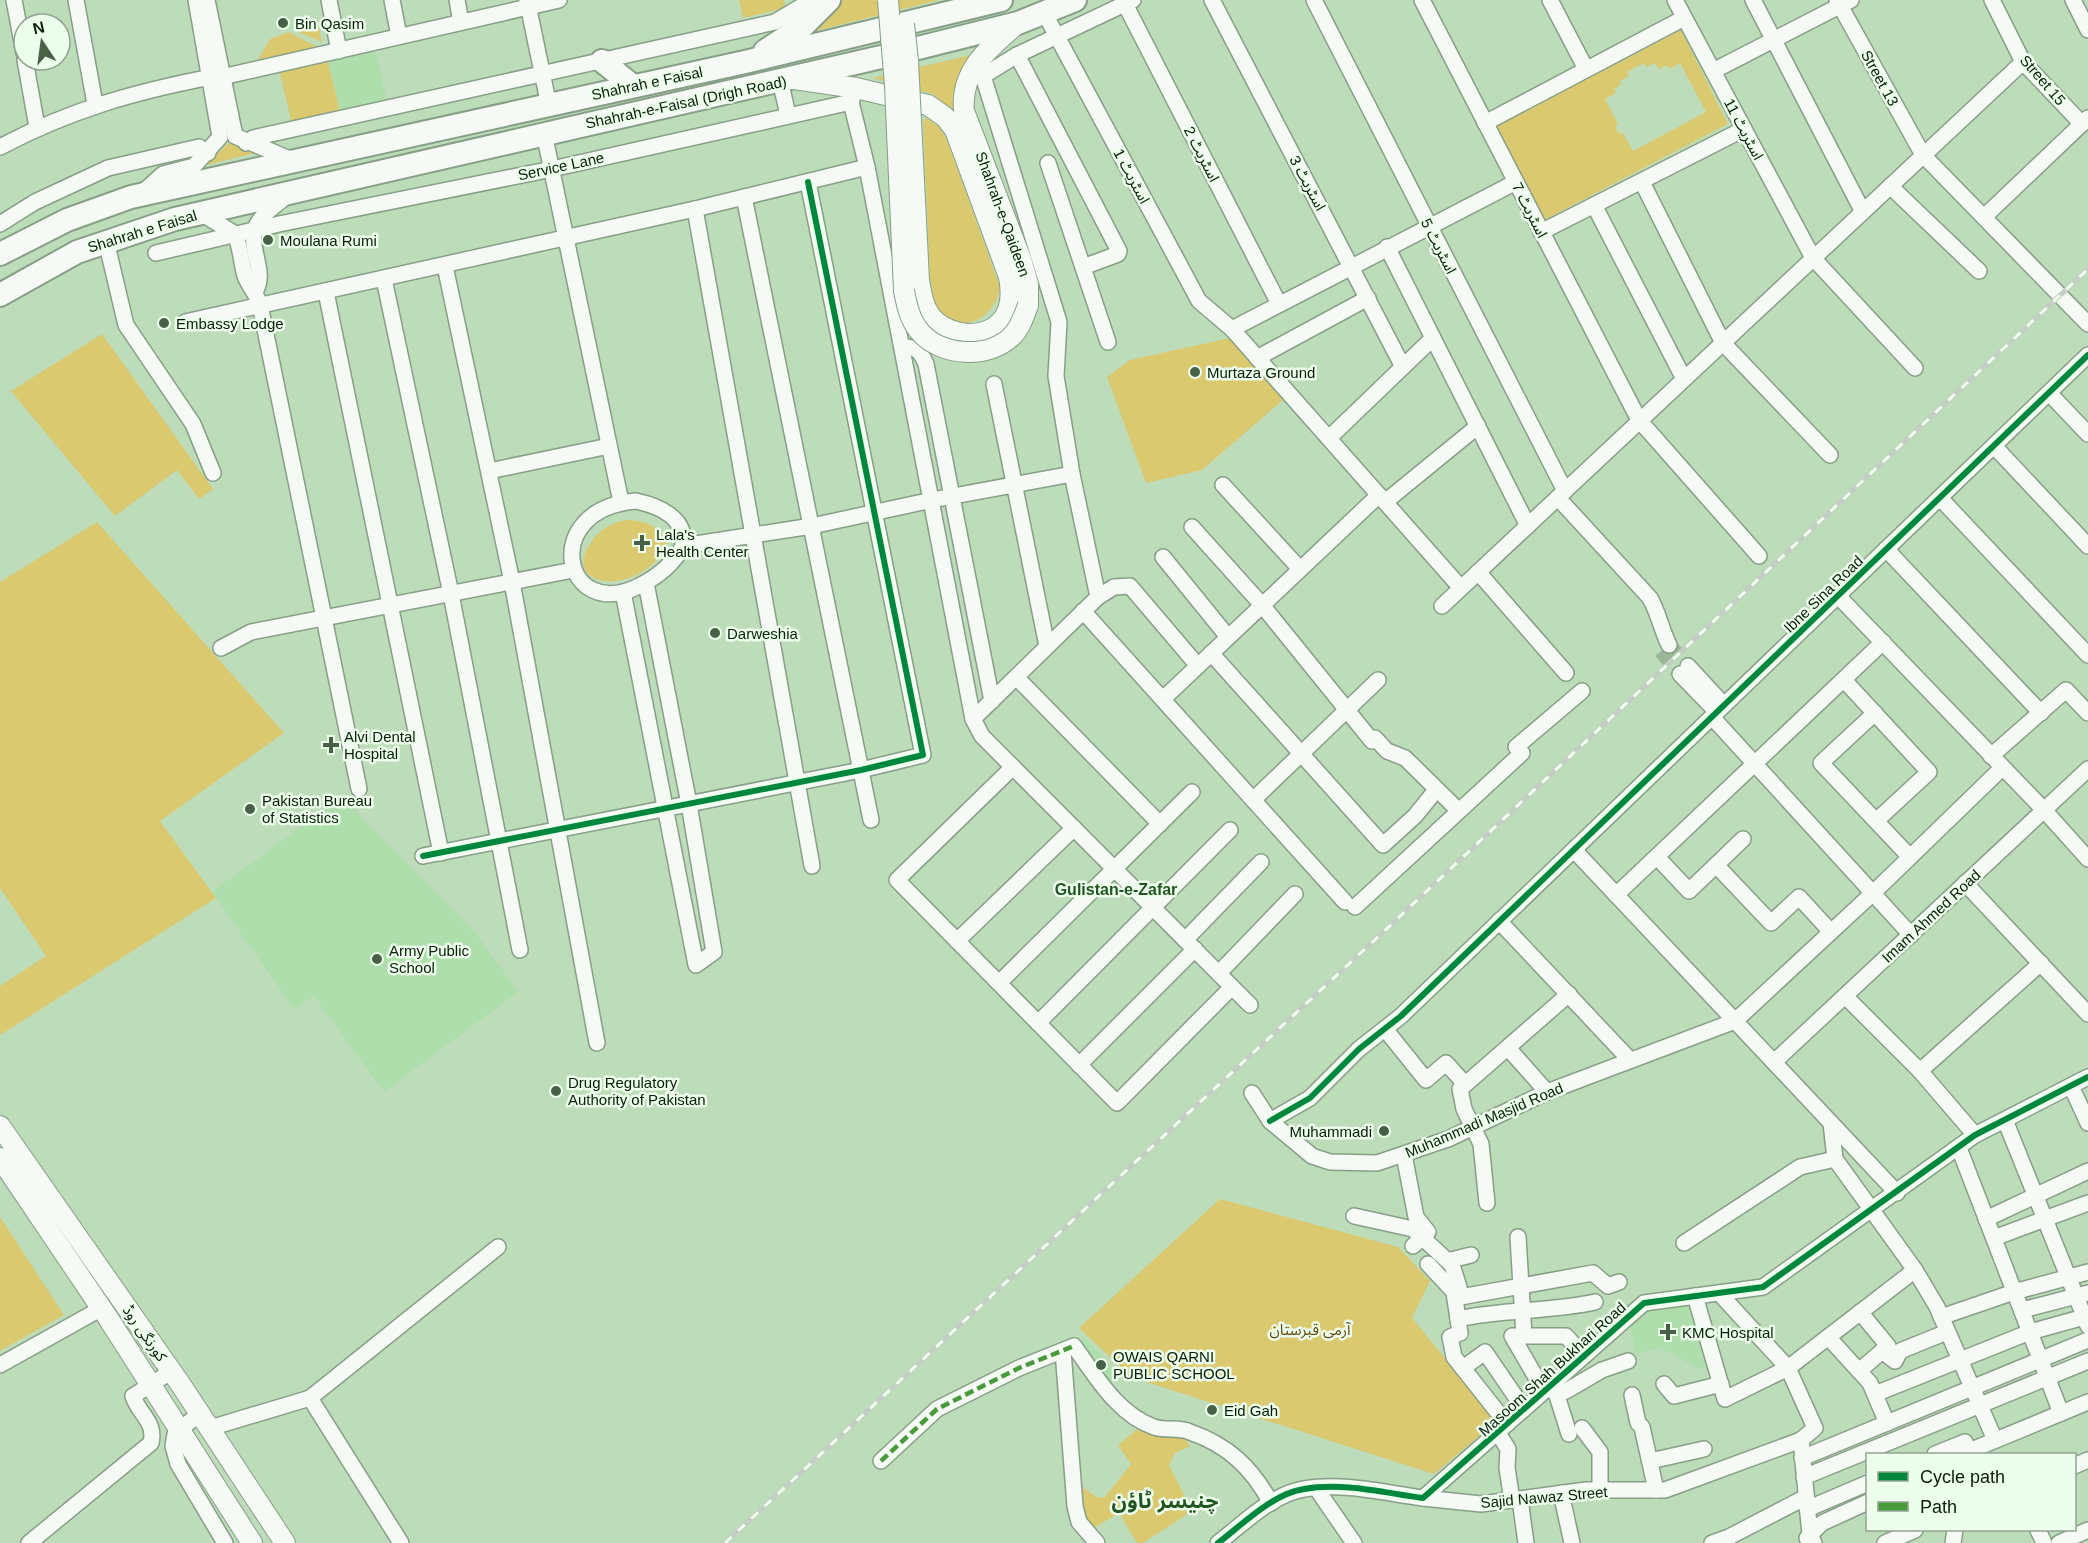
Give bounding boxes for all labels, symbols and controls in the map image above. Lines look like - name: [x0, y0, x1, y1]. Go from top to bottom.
- north arrow: [12, 12, 72, 72]
- place label: Bin Qasim: [295, 15, 364, 32]
- marker: Bin Qasim: [276, 16, 290, 30]
- text: N: [31, 18, 46, 37]
- street label: Street 13: [1858, 47, 1902, 109]
- street label: Street 15: [2017, 51, 2069, 109]
- street label: Shahrah e Faisal: [590, 63, 704, 103]
- street label: Shahrah-e-Faisal (Drigh Road): [584, 72, 788, 132]
- street label: اسٹریٹ 11: [1720, 95, 1767, 163]
- street label: اسٹریٹ 2: [1180, 123, 1223, 185]
- street label: اسٹریٹ 1: [1110, 146, 1154, 207]
- street label: Service Lane: [516, 149, 606, 183]
- street label: Shahrah-e-Qaideen: [972, 149, 1034, 279]
- street label: اسٹریٹ 3: [1286, 153, 1330, 214]
- street label: اسٹریٹ 7: [1508, 179, 1551, 241]
- street label: Shahrah e Faisal: [85, 206, 199, 256]
- street label: اسٹریٹ 5: [1417, 215, 1460, 277]
- place label: Moulana Rumi: [280, 232, 377, 249]
- marker: Moulana Rumi: [261, 233, 275, 247]
- place label: Embassy Lodge: [176, 315, 284, 332]
- marker: Embassy Lodge: [157, 316, 171, 330]
- place label: Murtaza Ground: [1207, 364, 1315, 381]
- marker: Murtaza Ground: [1188, 365, 1202, 379]
- place label: Lala's Health Center: [656, 526, 749, 560]
- marker: Lala's Health Center: [633, 534, 651, 552]
- street label: Ibne Sina Road: [1780, 552, 1866, 636]
- place label: Darweshia: [727, 625, 799, 642]
- marker: Darweshia: [708, 626, 722, 640]
- place label: Alvi Dental Hospital: [344, 728, 416, 762]
- marker: Alvi Dental Hospital: [322, 736, 340, 754]
- place label: Pakistan Bureau of Statistics: [262, 792, 372, 826]
- marker: Pakistan Bureau of Statistics: [243, 802, 257, 816]
- street label: Imam Ahmed Road: [1878, 866, 1984, 966]
- district label: Gulistan-e-Zafar: [1055, 881, 1177, 898]
- place label: Army Public School: [389, 942, 470, 976]
- marker: Army Public School: [370, 952, 384, 966]
- place label: Drug Regulatory Authority of Pakistan: [568, 1074, 706, 1108]
- street label: Muhammadi Masjid Road: [1402, 1079, 1566, 1161]
- marker: Drug Regulatory Authority of Pakistan: [549, 1084, 563, 1098]
- place label: Muhammadi: [1289, 1123, 1372, 1140]
- marker: Muhammadi: [1377, 1124, 1391, 1138]
- street label: Masoom Shah Bukhari Road: [1475, 1299, 1629, 1439]
- street label: کورنگی روڈ: [119, 1302, 171, 1366]
- park label: آرمی قبرستان: [1270, 1321, 1351, 1339]
- marker: KMC Hospital: [1659, 1323, 1677, 1341]
- place label: KMC Hospital: [1682, 1324, 1774, 1341]
- place label: OWAIS QARNI PUBLIC SCHOOL: [1113, 1348, 1235, 1382]
- marker: OWAIS QARNI PUBLIC SCHOOL: [1094, 1358, 1108, 1372]
- place label: Eid Gah: [1224, 1402, 1278, 1419]
- marker: Eid Gah: [1205, 1403, 1219, 1417]
- legend: [1866, 1453, 2076, 1531]
- text: Cycle path: [1920, 1467, 2005, 1487]
- street label: Sajid Nawaz Street: [1480, 1483, 1609, 1511]
- district label: چنیسر ٹاؤن: [1112, 1489, 1218, 1514]
- text: Path: [1920, 1497, 1957, 1517]

